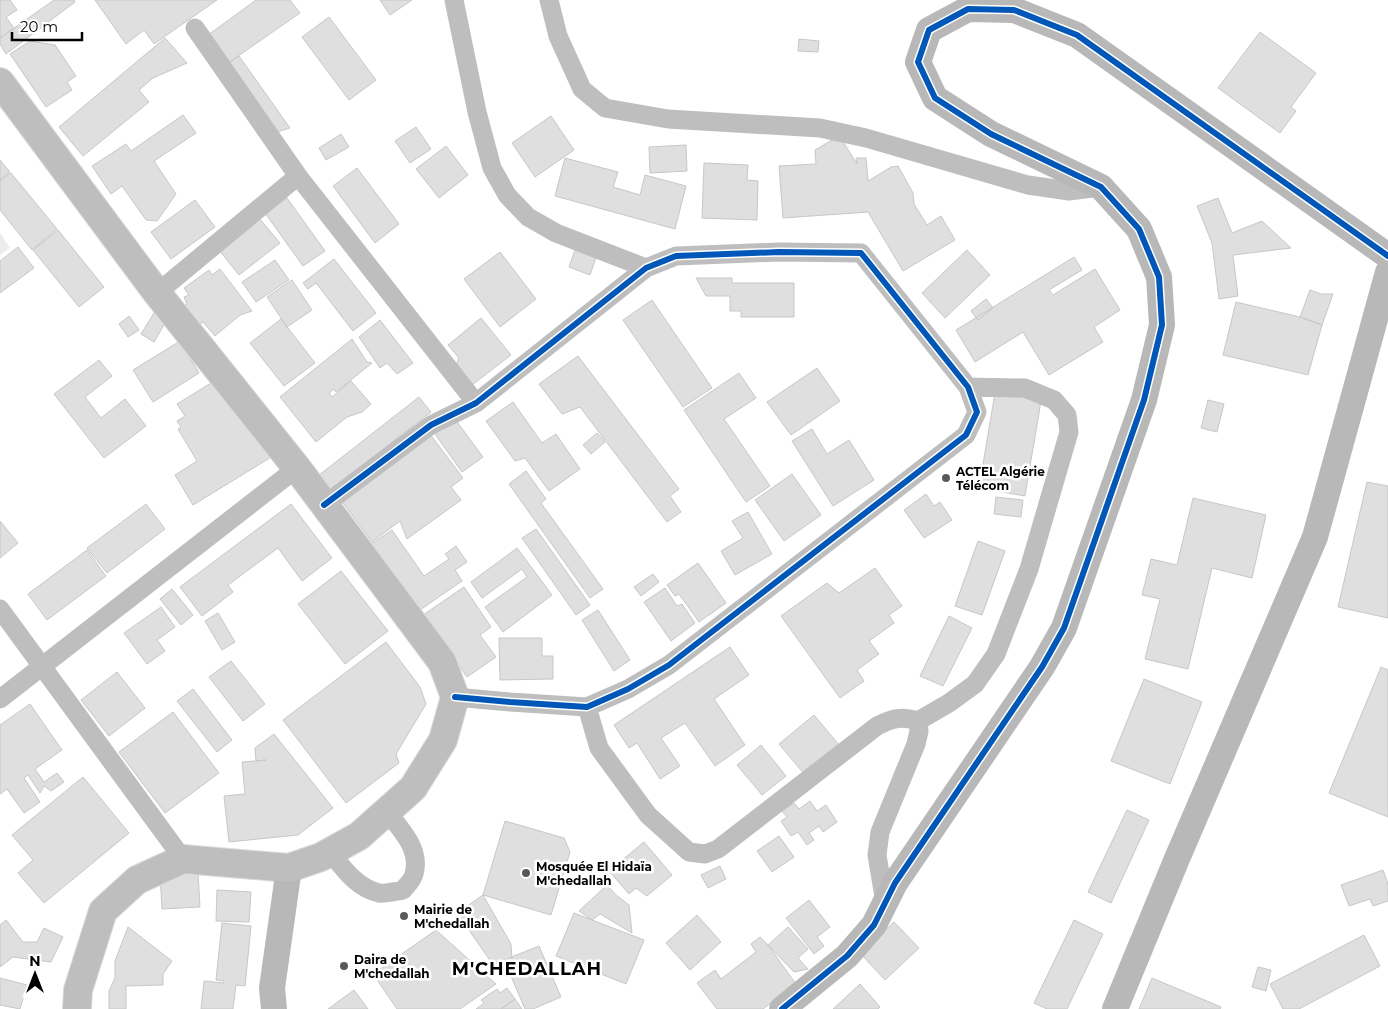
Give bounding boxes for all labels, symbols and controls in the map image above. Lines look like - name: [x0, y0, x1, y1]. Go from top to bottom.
- scale bar: [12, 10, 82, 42]
- text: 20 m: [20, 17, 58, 36]
- place label: ACTEL Algérie Télécom: [955, 464, 1045, 493]
- marker: ACTEL Algérie Télécom: [940, 472, 952, 484]
- place label: Mosquée El Hidaïa M'chedallah: [536, 859, 652, 888]
- marker: Mosquée El Hidaïa M'chedallah: [520, 867, 532, 879]
- place label: Mairie de M'chedallah: [414, 902, 490, 931]
- marker: Mairie de M'chedallah: [398, 910, 410, 922]
- north arrow: [10, 949, 60, 999]
- text: N: [29, 952, 41, 970]
- place label: Daira de M'chedallah: [354, 952, 430, 981]
- district label: M'CHEDALLAH: [452, 958, 602, 980]
- marker: Daira de M'chedallah: [338, 960, 350, 972]

